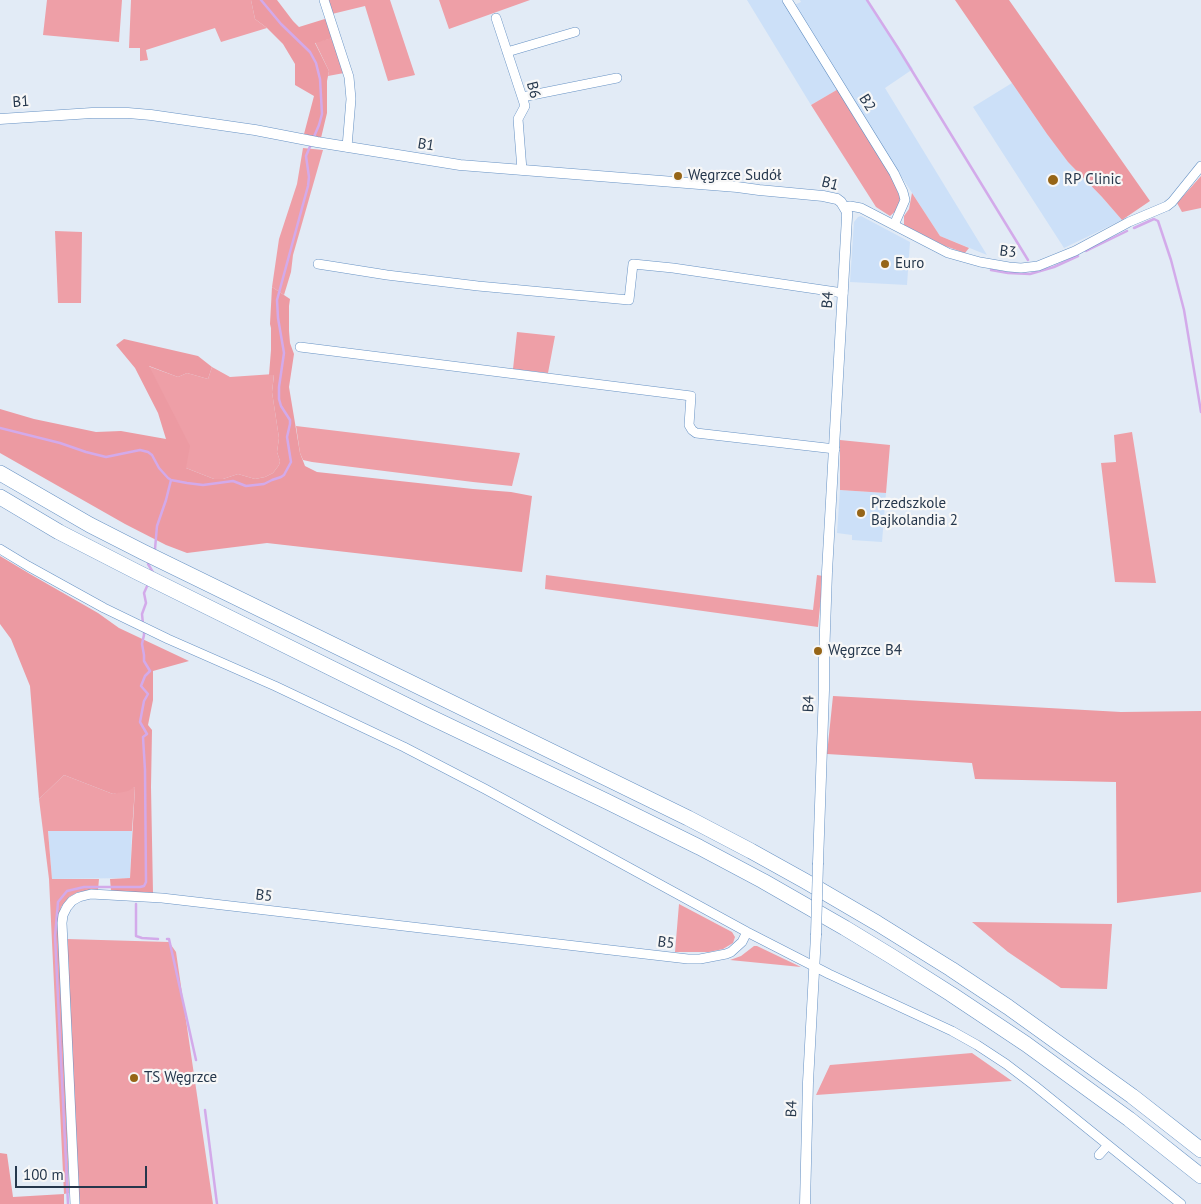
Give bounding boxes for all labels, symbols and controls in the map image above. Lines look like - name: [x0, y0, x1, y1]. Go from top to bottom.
- street label: B6: [522, 80, 544, 100]
- street label: B2: [855, 91, 879, 115]
- street label: B1: [12, 92, 30, 112]
- street label: B1: [416, 135, 436, 155]
- place label: Węgrzce Sudół: [688, 167, 781, 185]
- marker: Węgrzce Sudół: [672, 170, 684, 182]
- place label: RP Clinic: [1064, 171, 1121, 189]
- street label: B1: [820, 173, 840, 195]
- marker: RP Clinic: [1046, 173, 1060, 187]
- street label: B3: [998, 242, 1018, 262]
- place label: Euro: [895, 255, 924, 273]
- marker: Euro: [879, 258, 891, 270]
- street label: B4: [818, 291, 838, 309]
- place label: Przedszkole Bajkolandia 2: [871, 495, 958, 530]
- marker: Przedszkole Bajkolandia 2: [855, 507, 867, 519]
- place label: Węgrzce B4: [828, 642, 902, 660]
- marker: Węgrzce B4: [812, 645, 824, 657]
- street label: B4: [800, 695, 818, 713]
- street label: B5: [254, 886, 274, 906]
- street label: B5: [656, 933, 676, 953]
- place label: TS Węgrzce: [144, 1069, 217, 1087]
- marker: TS Węgrzce: [128, 1072, 140, 1084]
- street label: B4: [783, 1100, 801, 1118]
- scale bar: [18, 1156, 150, 1188]
- text: 100 m: [23, 1165, 64, 1184]

